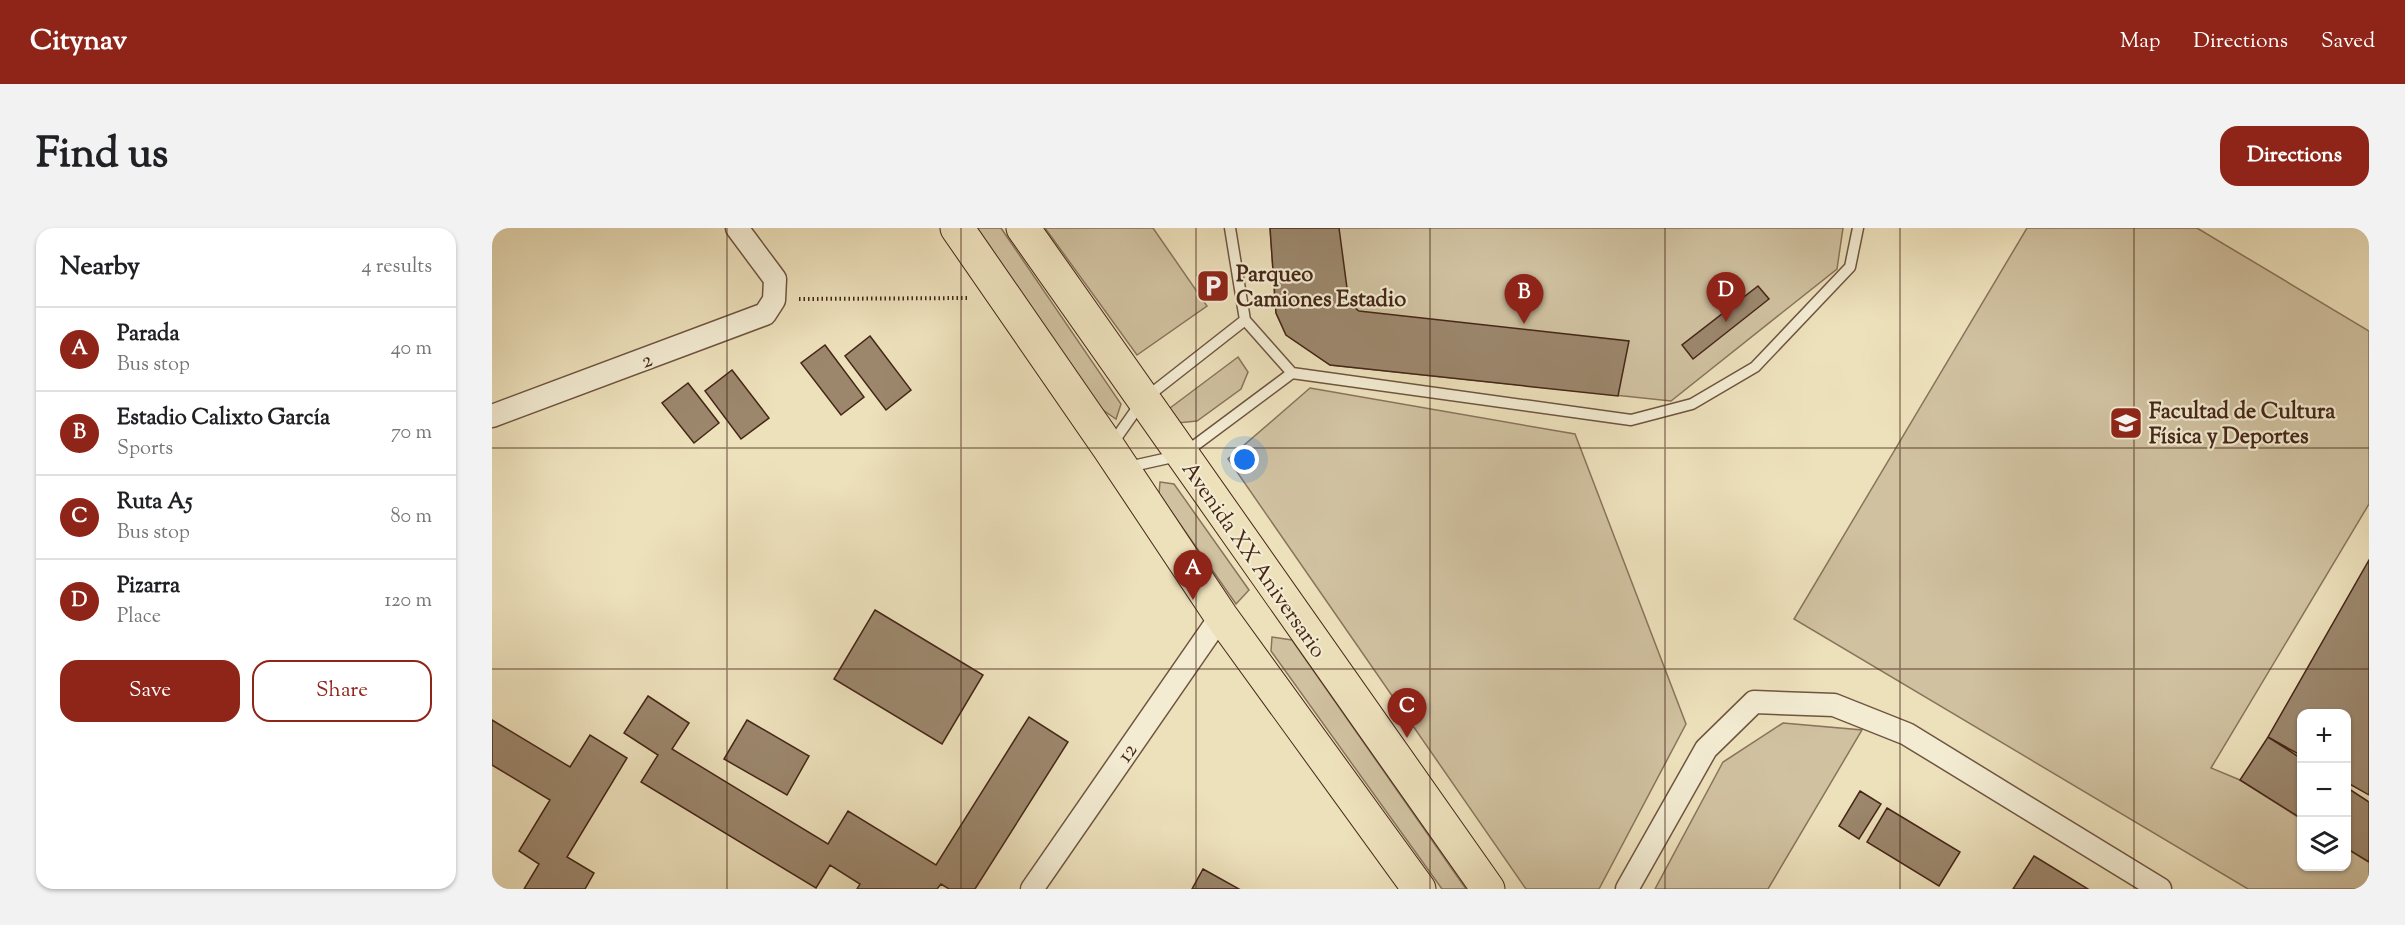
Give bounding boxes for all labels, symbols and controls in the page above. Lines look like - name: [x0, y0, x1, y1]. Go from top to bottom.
- text: Citynav: [30, 22, 127, 62]
- text: Map: [2120, 27, 2160, 57]
- text: Directions: [2193, 27, 2288, 57]
- text: Saved: [2321, 27, 2375, 57]
- text: Find us: [36, 126, 168, 186]
- button: Directions: [2220, 126, 2369, 186]
- text: Nearby: [60, 249, 140, 286]
- text: 4 results: [361, 253, 432, 282]
- place label: Parqueo Camiones Estadio: [1236, 260, 1406, 317]
- parking icon: Parqueo Camiones Estadio: [1195, 268, 1231, 304]
- pin: D: [1706, 272, 1746, 322]
- pin: B: [1504, 274, 1544, 324]
- text: Parada: [117, 319, 180, 351]
- text: A: [71, 335, 88, 364]
- text: 40 m: [391, 335, 432, 364]
- street label: 2: [637, 345, 657, 379]
- text: Bus stop: [117, 351, 190, 380]
- place label: Facultad de Cultura Física y Deportes: [2149, 397, 2336, 454]
- text: Estadio Calixto García: [117, 403, 330, 435]
- school or university icon: Facultad de Cultura Física y Deportes: [2108, 405, 2144, 441]
- text: B: [73, 419, 86, 448]
- text: 70 m: [391, 419, 432, 448]
- text: Sports: [117, 435, 173, 464]
- your location: [1230, 445, 1259, 474]
- street label: Avenida XX Aniversario: [1177, 456, 1333, 662]
- text: Ruta A5: [117, 487, 193, 519]
- text: C: [71, 503, 88, 532]
- text: 80 m: [391, 503, 432, 532]
- text: Bus stop: [117, 519, 190, 548]
- pin: A: [1174, 550, 1212, 600]
- text: Pizarra: [117, 571, 180, 603]
- text: D: [72, 587, 87, 616]
- text: 120 m: [384, 587, 432, 616]
- text: Place: [117, 603, 161, 632]
- button: Save: [60, 660, 240, 722]
- button: Share: [252, 660, 432, 722]
- pin: C: [1388, 688, 1426, 738]
- map controls: [2297, 709, 2351, 871]
- button: +: [2297, 709, 2351, 763]
- street label: 12: [1110, 737, 1147, 770]
- button: −: [2297, 763, 2351, 817]
- button: layers: [2297, 817, 2351, 871]

